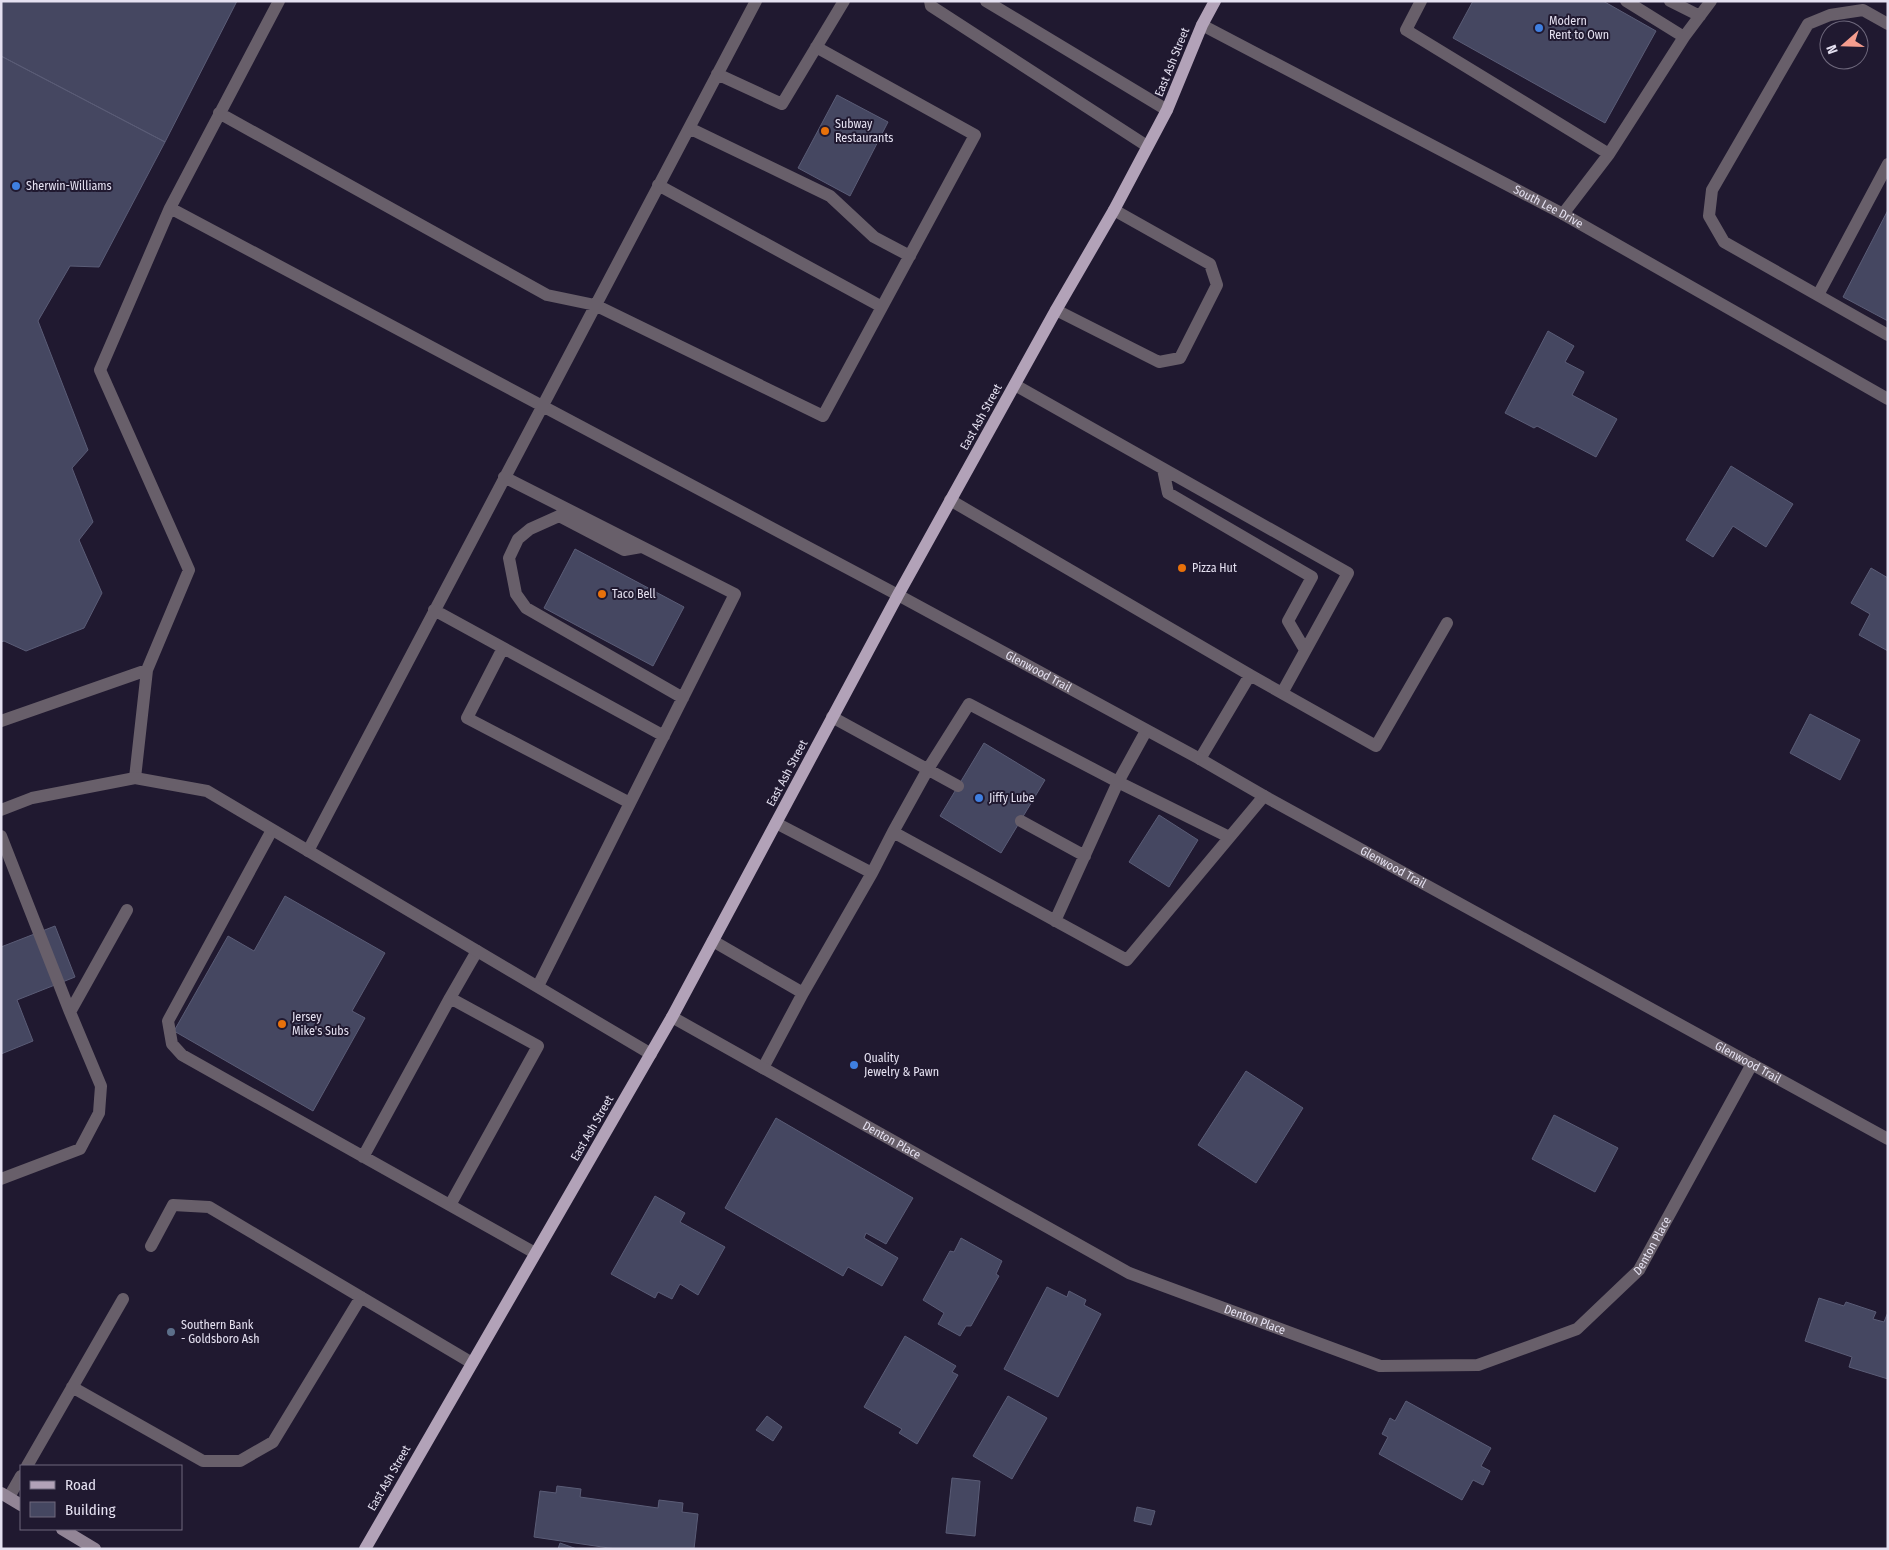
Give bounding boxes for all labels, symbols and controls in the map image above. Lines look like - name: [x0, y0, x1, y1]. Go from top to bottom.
- place label: Modern Rent to Own: [1549, 14, 1609, 42]
- north arrow: [1819, 20, 1869, 70]
- marker: Modern Rent to Own: [1533, 22, 1545, 34]
- street label: East Ash Street: [1152, 25, 1192, 99]
- text: N: [1823, 42, 1842, 56]
- place label: Subway Restaurants: [835, 117, 893, 145]
- marker: Subway Restaurants: [819, 125, 831, 137]
- place label: Sherwin-Williams: [26, 179, 112, 193]
- marker: Sherwin-Williams: [10, 180, 22, 192]
- street label: South Lee Drive: [1511, 182, 1586, 231]
- street label: East Ash Street: [957, 382, 1005, 452]
- place label: Pizza Hut: [1192, 561, 1237, 575]
- marker: Pizza Hut: [1176, 562, 1188, 574]
- place label: Taco Bell: [612, 587, 656, 601]
- marker: Taco Bell: [596, 588, 608, 600]
- street label: Glenwood Trail: [1003, 648, 1074, 695]
- street label: East Ash Street: [764, 737, 810, 809]
- place label: Jiffy Lube: [989, 791, 1035, 805]
- marker: Jiffy Lube: [973, 792, 985, 804]
- street label: Glenwood Trail: [1358, 843, 1429, 891]
- place label: Jersey Mike's Subs: [292, 1010, 349, 1038]
- marker: Jersey Mike's Subs: [276, 1018, 288, 1030]
- street label: Glenwood Trail: [1713, 1038, 1784, 1086]
- place label: Quality Jewelry & Pawn: [864, 1051, 939, 1079]
- marker: Quality Jewelry & Pawn: [848, 1059, 860, 1071]
- street label: East Ash Street: [568, 1093, 616, 1163]
- street label: Denton Place: [860, 1118, 923, 1162]
- street label: Denton Place: [1631, 1214, 1674, 1278]
- street label: Denton Place: [1222, 1302, 1288, 1337]
- place label: Southern Bank - Goldsboro Ash: [181, 1318, 260, 1346]
- marker: Southern Bank - Goldsboro Ash: [165, 1326, 177, 1338]
- street label: East Ash Street: [365, 1443, 413, 1513]
- legend: [20, 1465, 182, 1530]
- text: Road: [65, 1476, 96, 1494]
- text: Building: [65, 1501, 116, 1519]

